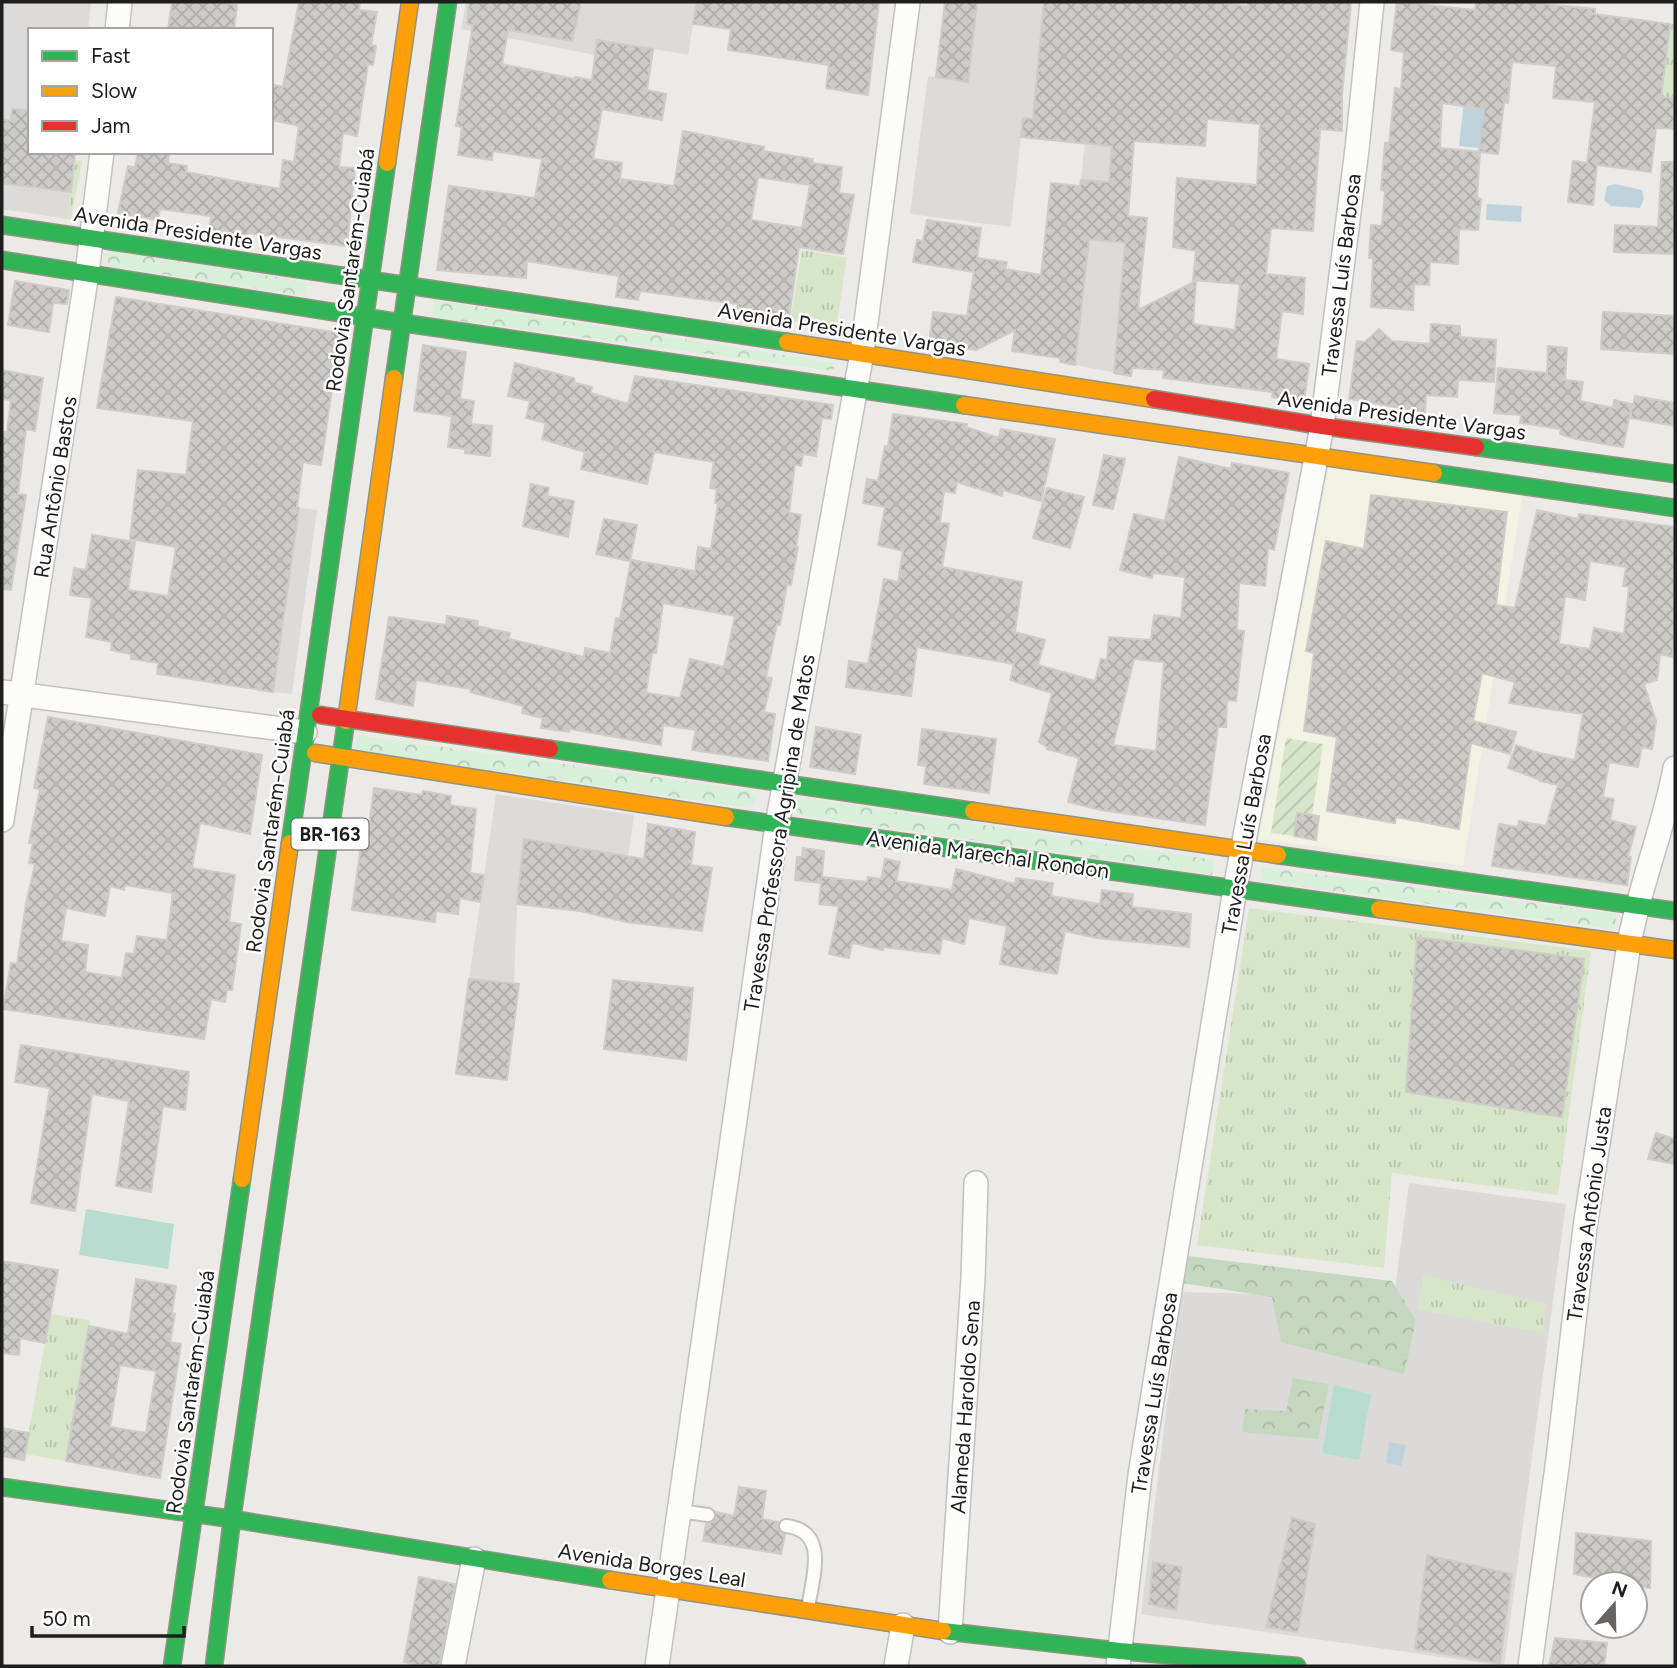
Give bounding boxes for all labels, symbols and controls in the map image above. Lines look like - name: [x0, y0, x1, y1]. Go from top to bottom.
- legend: [28, 28, 273, 154]
- text: Fast: [91, 43, 131, 68]
- text: Slow: [91, 78, 137, 103]
- text: Jam: [91, 113, 130, 138]
- street label: Rodovia Santarém-Cuiabá: [321, 147, 379, 393]
- street label: Travessa Luís Barbosa: [1316, 172, 1366, 378]
- street label: Avenida Presidente Vargas: [72, 201, 324, 265]
- street label: Avenida Presidente Vargas: [716, 297, 968, 361]
- street label: Avenida Presidente Vargas: [1276, 385, 1528, 445]
- street label: Rua Antônio Bastos: [28, 394, 82, 580]
- street label: Travessa Professora Agripina de Matos: [738, 652, 820, 1014]
- street label: Rodovia Santarém-Cuiabá: [241, 708, 299, 954]
- street label: Travessa Luís Barbosa: [1216, 731, 1276, 937]
- road number: BR-163: [292, 818, 368, 849]
- street label: Avenida Marechal Rondon: [865, 825, 1111, 883]
- street label: Travessa Antônio Justa: [1562, 1105, 1616, 1323]
- street label: Rodovia Santarém-Cuiabá: [161, 1269, 219, 1515]
- street label: Travessa Luís Barbosa: [1126, 1290, 1182, 1496]
- street label: Alameda Haroldo Sena: [945, 1299, 985, 1515]
- street label: Avenida Borges Leal: [556, 1538, 748, 1592]
- north arrow: [1579, 1570, 1649, 1640]
- text: N: [1609, 1576, 1630, 1603]
- scale bar: [32, 1594, 184, 1638]
- text: 50 m: [42, 1606, 91, 1631]

